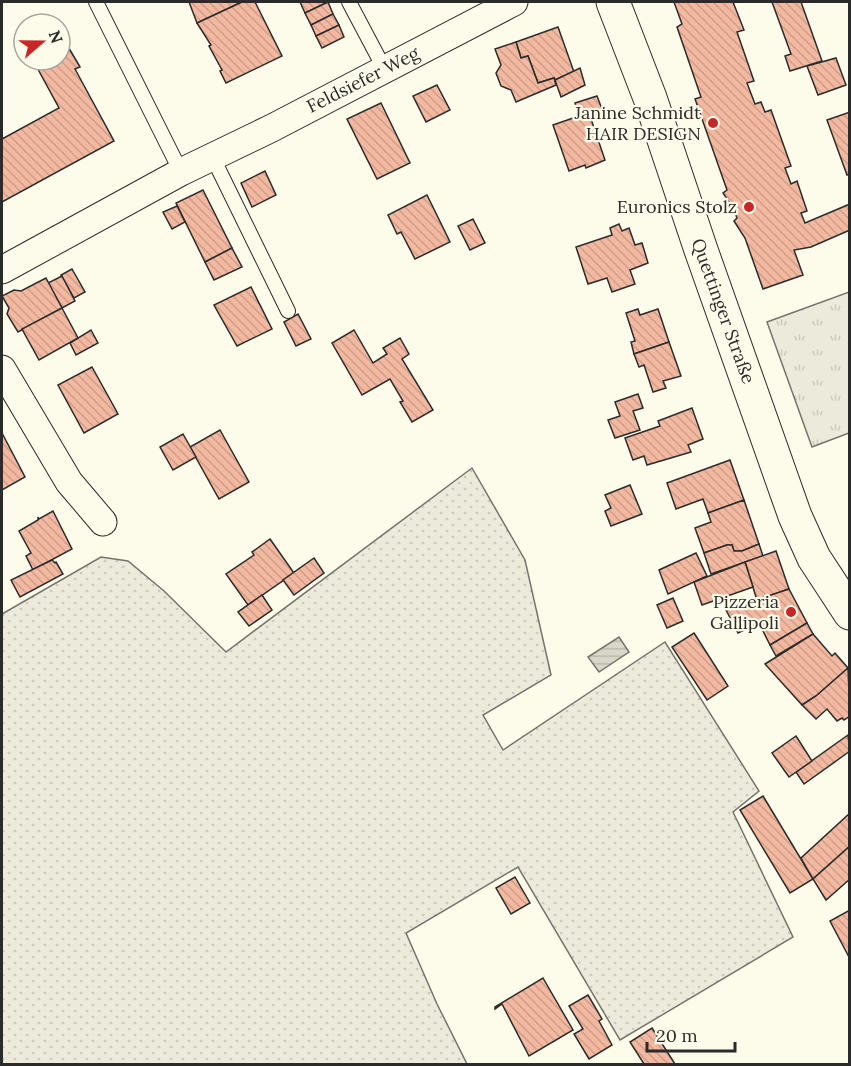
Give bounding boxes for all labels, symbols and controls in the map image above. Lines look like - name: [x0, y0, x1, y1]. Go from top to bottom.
- north arrow: [12, 12, 72, 72]
- text: N: [45, 28, 68, 46]
- street label: Feldsiefer Weg: [303, 41, 424, 118]
- place label: Janine Schmidt HAIR DESIGN: [574, 101, 701, 145]
- marker: Janine Schmidt HAIR DESIGN: [706, 116, 720, 130]
- place label: Euronics Stolz: [617, 195, 737, 218]
- marker: Euronics Stolz: [742, 200, 756, 214]
- street label: Quettinger Straße: [686, 235, 761, 387]
- place label: Pizzeria Gallipoli: [710, 590, 779, 634]
- marker: Pizzeria Gallipoli: [784, 605, 798, 619]
- scale bar: [647, 1015, 736, 1053]
- text: 20 m: [656, 1024, 698, 1047]

